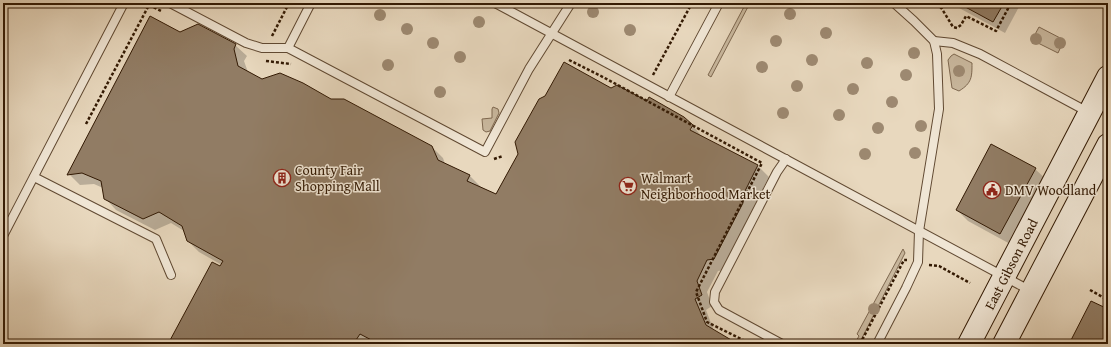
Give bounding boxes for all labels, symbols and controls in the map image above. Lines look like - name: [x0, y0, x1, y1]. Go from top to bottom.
- place label: County Fair Shopping Mall: [295, 160, 380, 196]
- building icon: County Fair Shopping Mall: [272, 168, 292, 188]
- place label: Walmart Neighborhood Market: [641, 168, 771, 204]
- supermarket icon: Walmart Neighborhood Market: [618, 176, 638, 196]
- public building icon: DMV Woodland: [982, 180, 1002, 200]
- place label: DMV Woodland: [1005, 180, 1097, 200]
- street label: East Gibson Road: [979, 215, 1043, 313]

